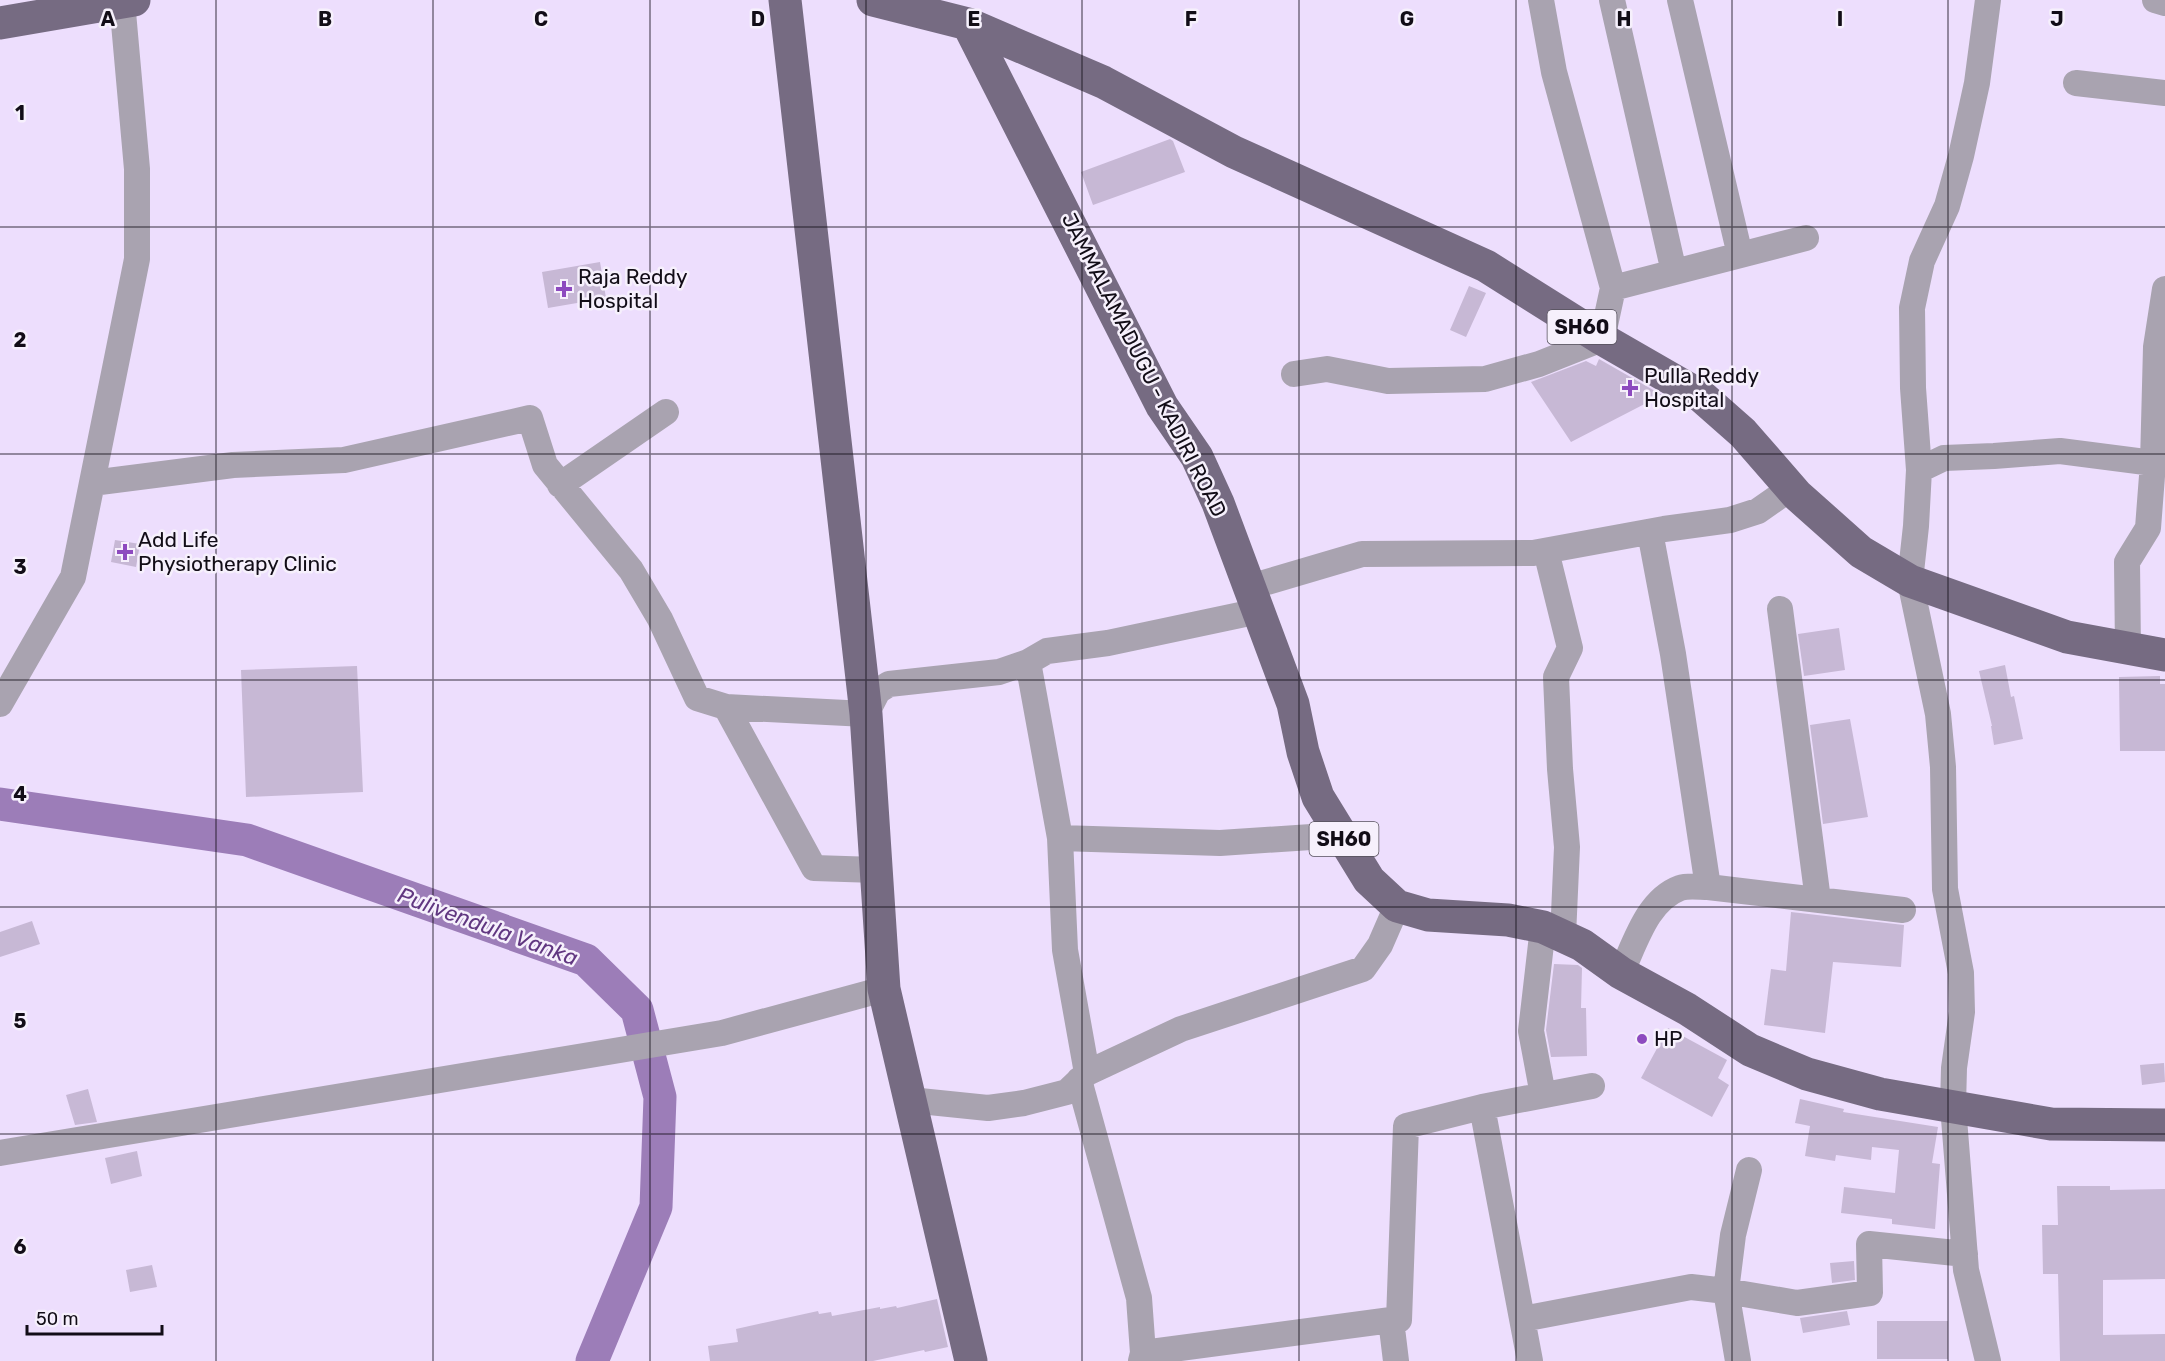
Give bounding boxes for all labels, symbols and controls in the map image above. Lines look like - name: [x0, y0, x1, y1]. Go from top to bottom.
- text: A: [101, 7, 116, 31]
- text: B: [318, 7, 332, 31]
- text: C: [534, 7, 548, 31]
- text: D: [751, 7, 765, 31]
- text: E: [968, 7, 980, 31]
- text: F: [1185, 7, 1197, 31]
- text: G: [1400, 7, 1414, 31]
- text: H: [1617, 7, 1631, 31]
- text: I: [1837, 7, 1843, 31]
- text: J: [2050, 7, 2064, 31]
- text: 1: [15, 101, 25, 125]
- street label: JAMMALAMADUGU - KADIRI ROAD: [1057, 209, 1232, 521]
- place label: Raja Reddy Hospital: [578, 264, 688, 313]
- marker: Raja Reddy Hospital: [555, 280, 573, 298]
- road number: SH60: [1548, 310, 1616, 344]
- text: 2: [14, 328, 27, 352]
- place label: Pulla Reddy Hospital: [1644, 363, 1759, 412]
- marker: Pulla Reddy Hospital: [1621, 379, 1639, 397]
- place label: Add Life Physiotherapy Clinic: [138, 527, 337, 576]
- marker: Add Life Physiotherapy Clinic: [116, 543, 134, 561]
- text: 3: [13, 555, 27, 579]
- text: 4: [13, 782, 27, 806]
- road number: SH60: [1310, 822, 1378, 856]
- water label: Pulivendula Vanka: [394, 881, 582, 972]
- text: 5: [14, 1009, 27, 1033]
- place label: HP: [1654, 1026, 1682, 1051]
- marker: HP: [1635, 1032, 1649, 1046]
- text: 6: [13, 1235, 27, 1259]
- scale bar: [27, 1298, 162, 1336]
- text: 50 m: [36, 1308, 79, 1330]

